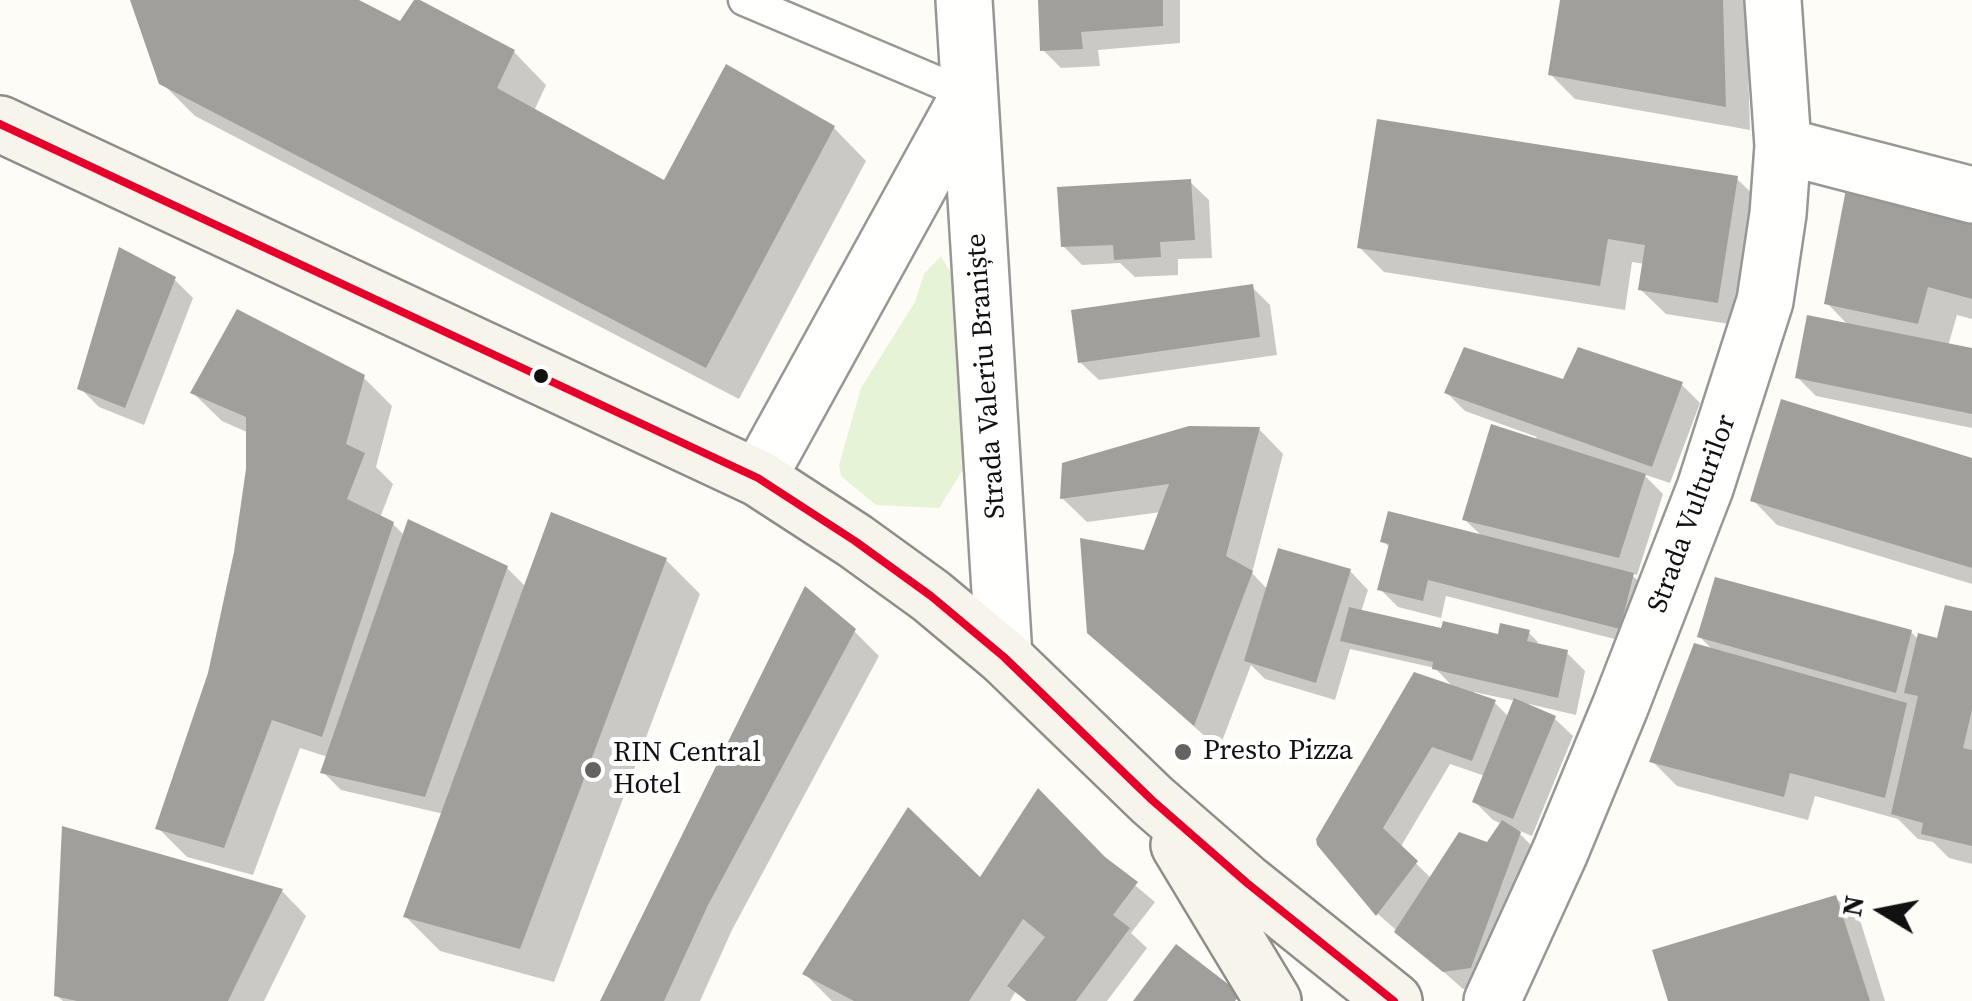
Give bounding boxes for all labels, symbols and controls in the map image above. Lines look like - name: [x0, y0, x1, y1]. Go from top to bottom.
- street label: Strada Valeriu Braniște: [960, 232, 1014, 520]
- unlabelled marker: [531, 366, 551, 386]
- street label: Strada Vulturilor: [1642, 410, 1744, 618]
- place label: Presto Pizza: [1203, 735, 1353, 769]
- place label: RIN Central Hotel: [613, 737, 761, 803]
- marker: Presto Pizza: [1172, 741, 1194, 763]
- marker: RIN Central Hotel: [582, 759, 604, 781]
- north arrow: [1832, 861, 1932, 961]
- text: N: [1832, 892, 1873, 919]

